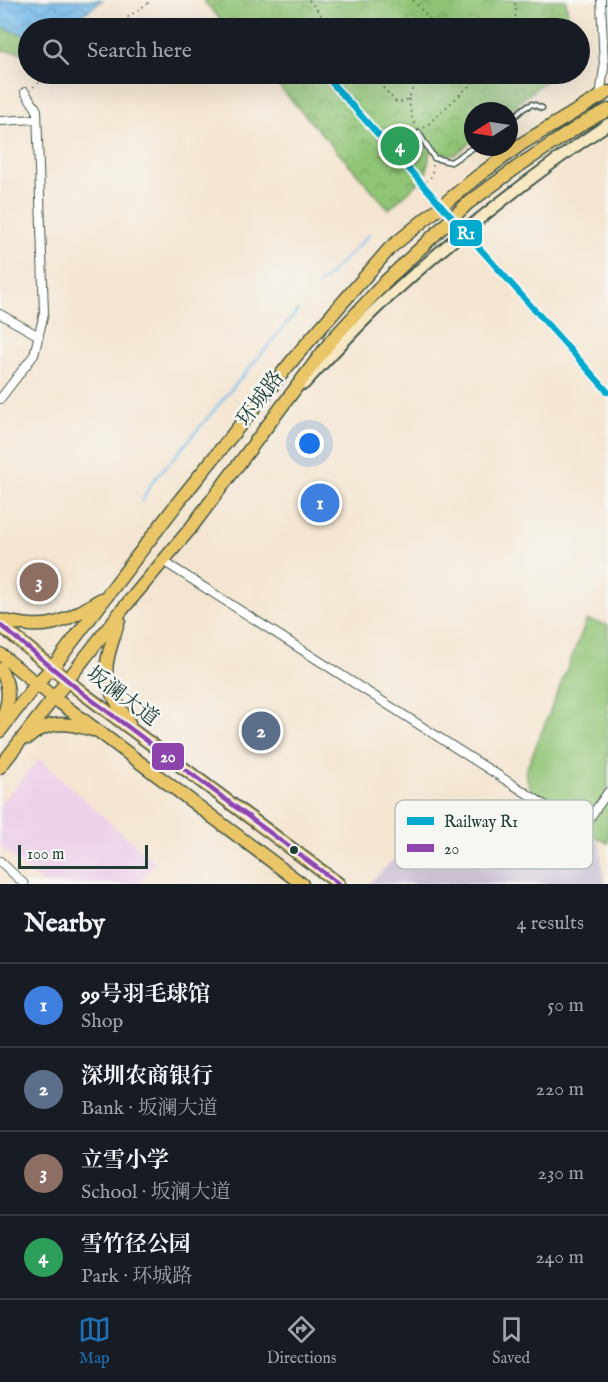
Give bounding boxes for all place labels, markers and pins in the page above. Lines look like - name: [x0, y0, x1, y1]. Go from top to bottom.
- pin: 4: [380, 124, 420, 168]
- pin: 1: [300, 480, 340, 526]
- pin: 3: [20, 560, 58, 604]
- pin: 2: [242, 708, 280, 754]
- unlabelled marker: [288, 844, 300, 856]

